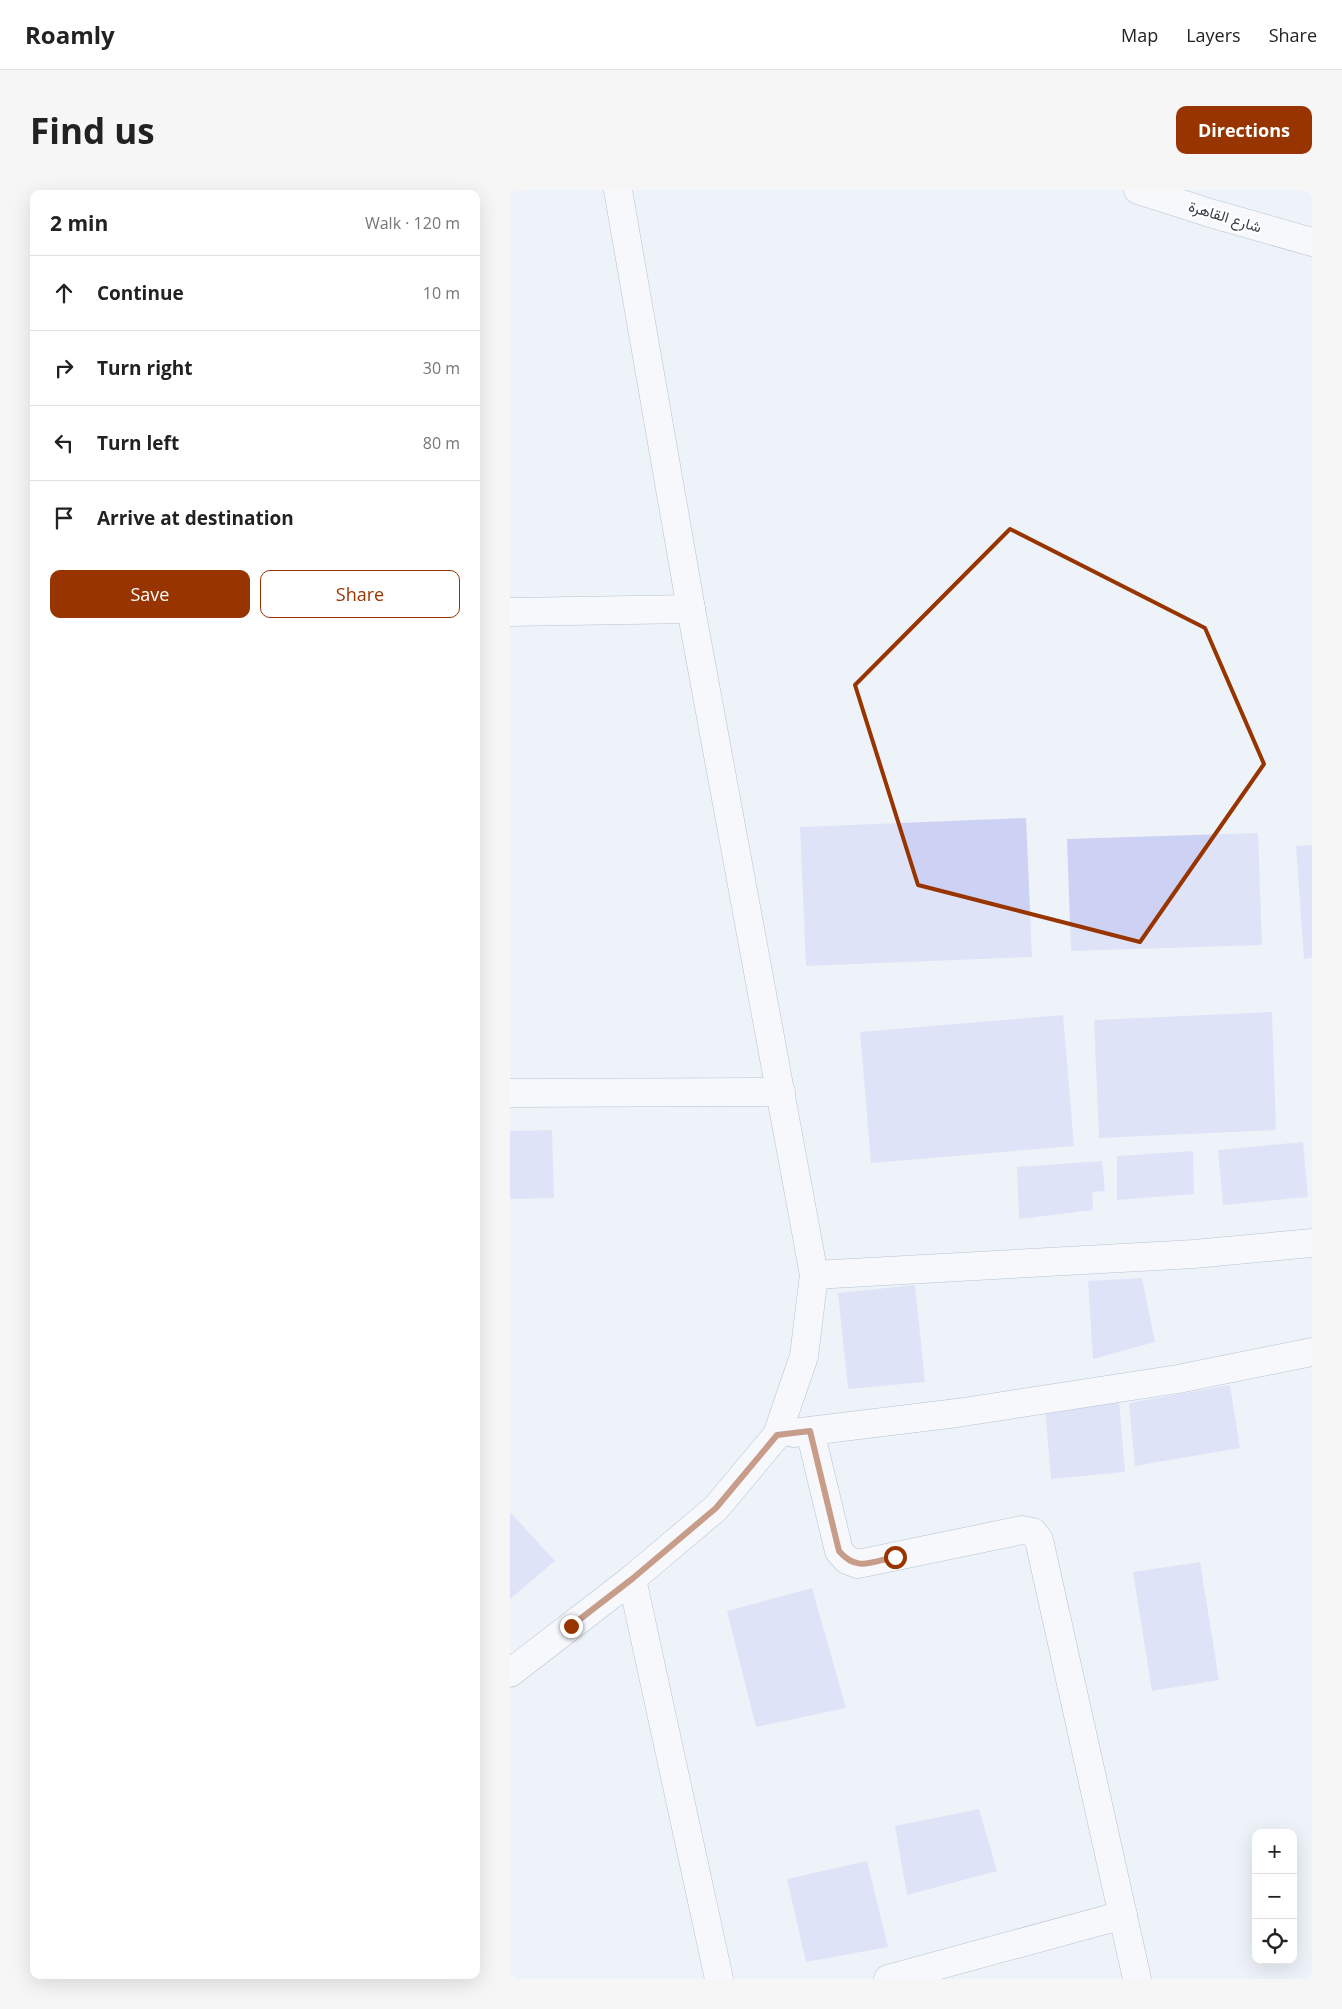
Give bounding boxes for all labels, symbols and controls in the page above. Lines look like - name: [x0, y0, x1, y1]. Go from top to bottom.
- text: Roamly: [25, 18, 115, 51]
- text: Map: [1121, 23, 1158, 47]
- text: Layers: [1186, 23, 1241, 47]
- text: Share: [1269, 23, 1317, 47]
- button: Directions: [1176, 106, 1312, 154]
- text: Find us: [30, 107, 155, 154]
- street label: شارع القاهرة: [1186, 195, 1264, 239]
- text: 2 min: [50, 209, 108, 237]
- text: Walk · 120 m: [365, 212, 460, 234]
- icon: ahead: [50, 279, 78, 307]
- text: Continue: [97, 280, 184, 306]
- text: 10 m: [423, 282, 460, 304]
- icon: right: [50, 354, 78, 382]
- text: Turn right: [97, 355, 192, 381]
- text: 30 m: [423, 357, 460, 379]
- icon: left: [50, 429, 78, 457]
- text: Turn left: [97, 430, 179, 456]
- text: 80 m: [423, 432, 460, 454]
- icon: arrive: [50, 504, 78, 532]
- text: Arrive at destination: [97, 505, 294, 531]
- button: Save: [50, 570, 250, 618]
- button: Share: [260, 570, 460, 618]
- route start: [884, 1546, 907, 1569]
- route end: [560, 1615, 583, 1638]
- map controls: [1252, 1829, 1297, 1964]
- button: +: [1252, 1829, 1297, 1874]
- button: −: [1252, 1874, 1297, 1919]
- button: locate: [1252, 1919, 1297, 1964]

